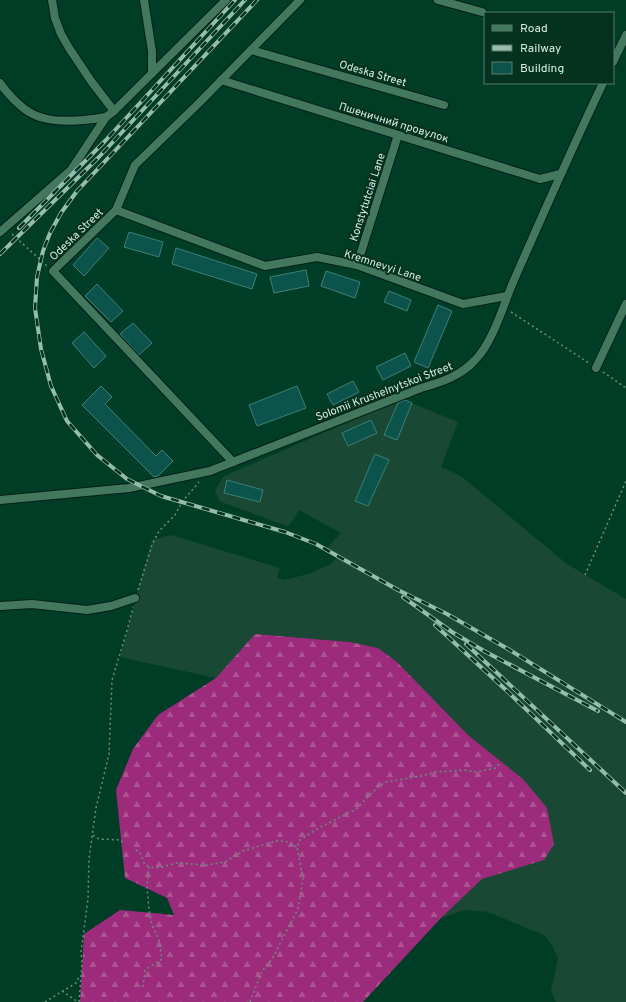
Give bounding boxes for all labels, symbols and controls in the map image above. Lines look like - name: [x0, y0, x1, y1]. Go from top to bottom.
- legend: [484, 12, 614, 84]
- text: Road: [520, 21, 548, 37]
- text: Railway: [520, 41, 561, 57]
- street label: Odeska Street: [337, 58, 408, 90]
- text: Building: [520, 61, 564, 77]
- street label: Пшеничний провулок: [337, 100, 450, 146]
- street label: Konstytutciai Lane: [347, 151, 389, 243]
- street label: Odeska Street: [47, 206, 106, 264]
- street label: Kremnevyi Lane: [342, 247, 423, 285]
- street label: Solomii Krushelnytskoi Street: [314, 359, 455, 425]

